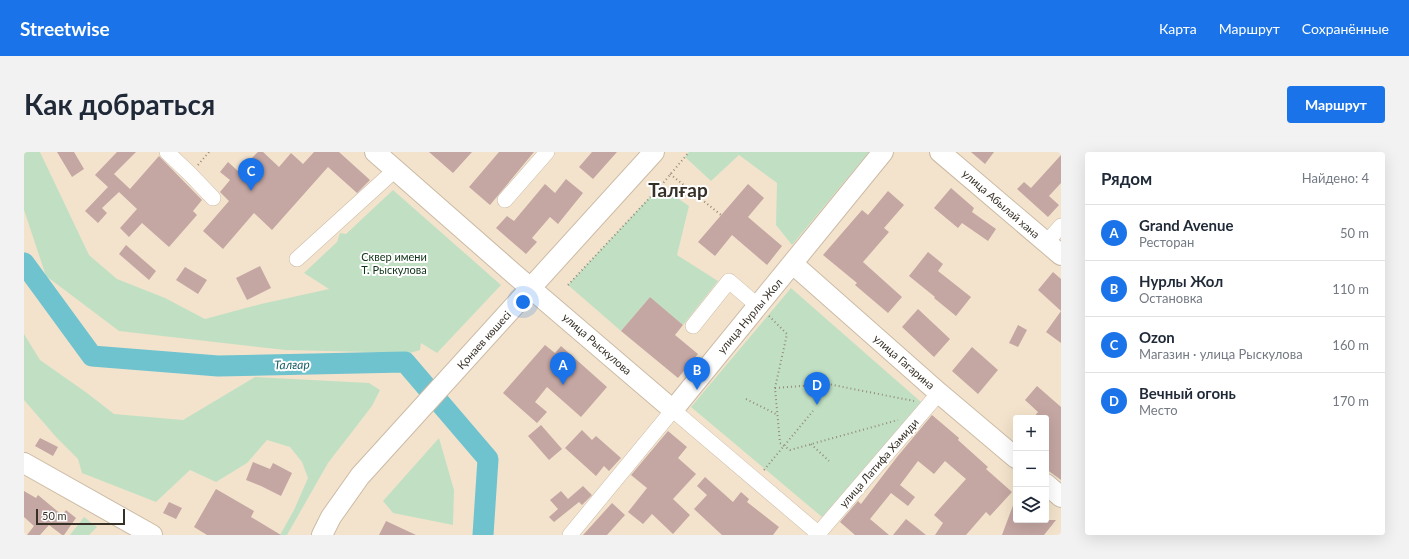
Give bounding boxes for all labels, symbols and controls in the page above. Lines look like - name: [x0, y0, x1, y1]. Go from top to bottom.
- text: Streetwise: [20, 17, 110, 40]
- text: Карта: [1159, 20, 1197, 37]
- text: Маршрут: [1219, 20, 1280, 37]
- text: Сохранённые: [1302, 20, 1389, 37]
- button: Маршрут: [1287, 86, 1385, 123]
- text: Как добраться: [24, 87, 215, 121]
- pin: C: [238, 158, 264, 191]
- street label: улица Абылай хана: [960, 167, 1043, 241]
- text: Рядом: [1101, 168, 1152, 189]
- text: Найдено: 4: [1302, 170, 1369, 186]
- district label: Талғар: [648, 178, 708, 201]
- text: Grand Avenue: [1139, 216, 1233, 234]
- text: A: [1109, 225, 1119, 241]
- text: 50 m: [1340, 225, 1369, 241]
- text: Ресторан: [1139, 234, 1194, 250]
- park label: Сквер имени Т. Рыскулова: [361, 250, 427, 276]
- text: Нурлы Жол: [1139, 272, 1223, 290]
- street label: улица Нурлы Жол: [715, 276, 785, 356]
- text: B: [1110, 281, 1118, 297]
- text: 110 m: [1332, 281, 1369, 297]
- text: Остановка: [1139, 290, 1203, 306]
- your location: [513, 292, 533, 312]
- street label: Қонаев көшесі: [454, 308, 513, 371]
- street label: улица Рыскулова: [560, 310, 634, 377]
- text: Ozon: [1139, 328, 1175, 346]
- street label: улица Гагарина: [871, 332, 938, 392]
- text: C: [1110, 337, 1118, 353]
- text: 160 m: [1332, 337, 1369, 353]
- text: Магазин · улица Рыскулова: [1139, 346, 1303, 362]
- pin: A: [550, 352, 576, 385]
- water label: Талғар: [274, 357, 310, 372]
- pin: B: [684, 357, 710, 390]
- pin: D: [804, 372, 830, 405]
- text: Вечный огонь: [1139, 384, 1236, 402]
- text: D: [1109, 393, 1119, 409]
- text: 170 m: [1332, 393, 1369, 409]
- text: Место: [1139, 402, 1178, 418]
- map controls: [1013, 415, 1049, 523]
- button: +: [1013, 415, 1049, 451]
- street label: улица Латифа Хамиди: [836, 416, 921, 510]
- button: −: [1013, 451, 1049, 487]
- button: layers: [1013, 487, 1049, 523]
- scale bar: [36, 507, 125, 526]
- text: 50 m: [42, 509, 67, 522]

